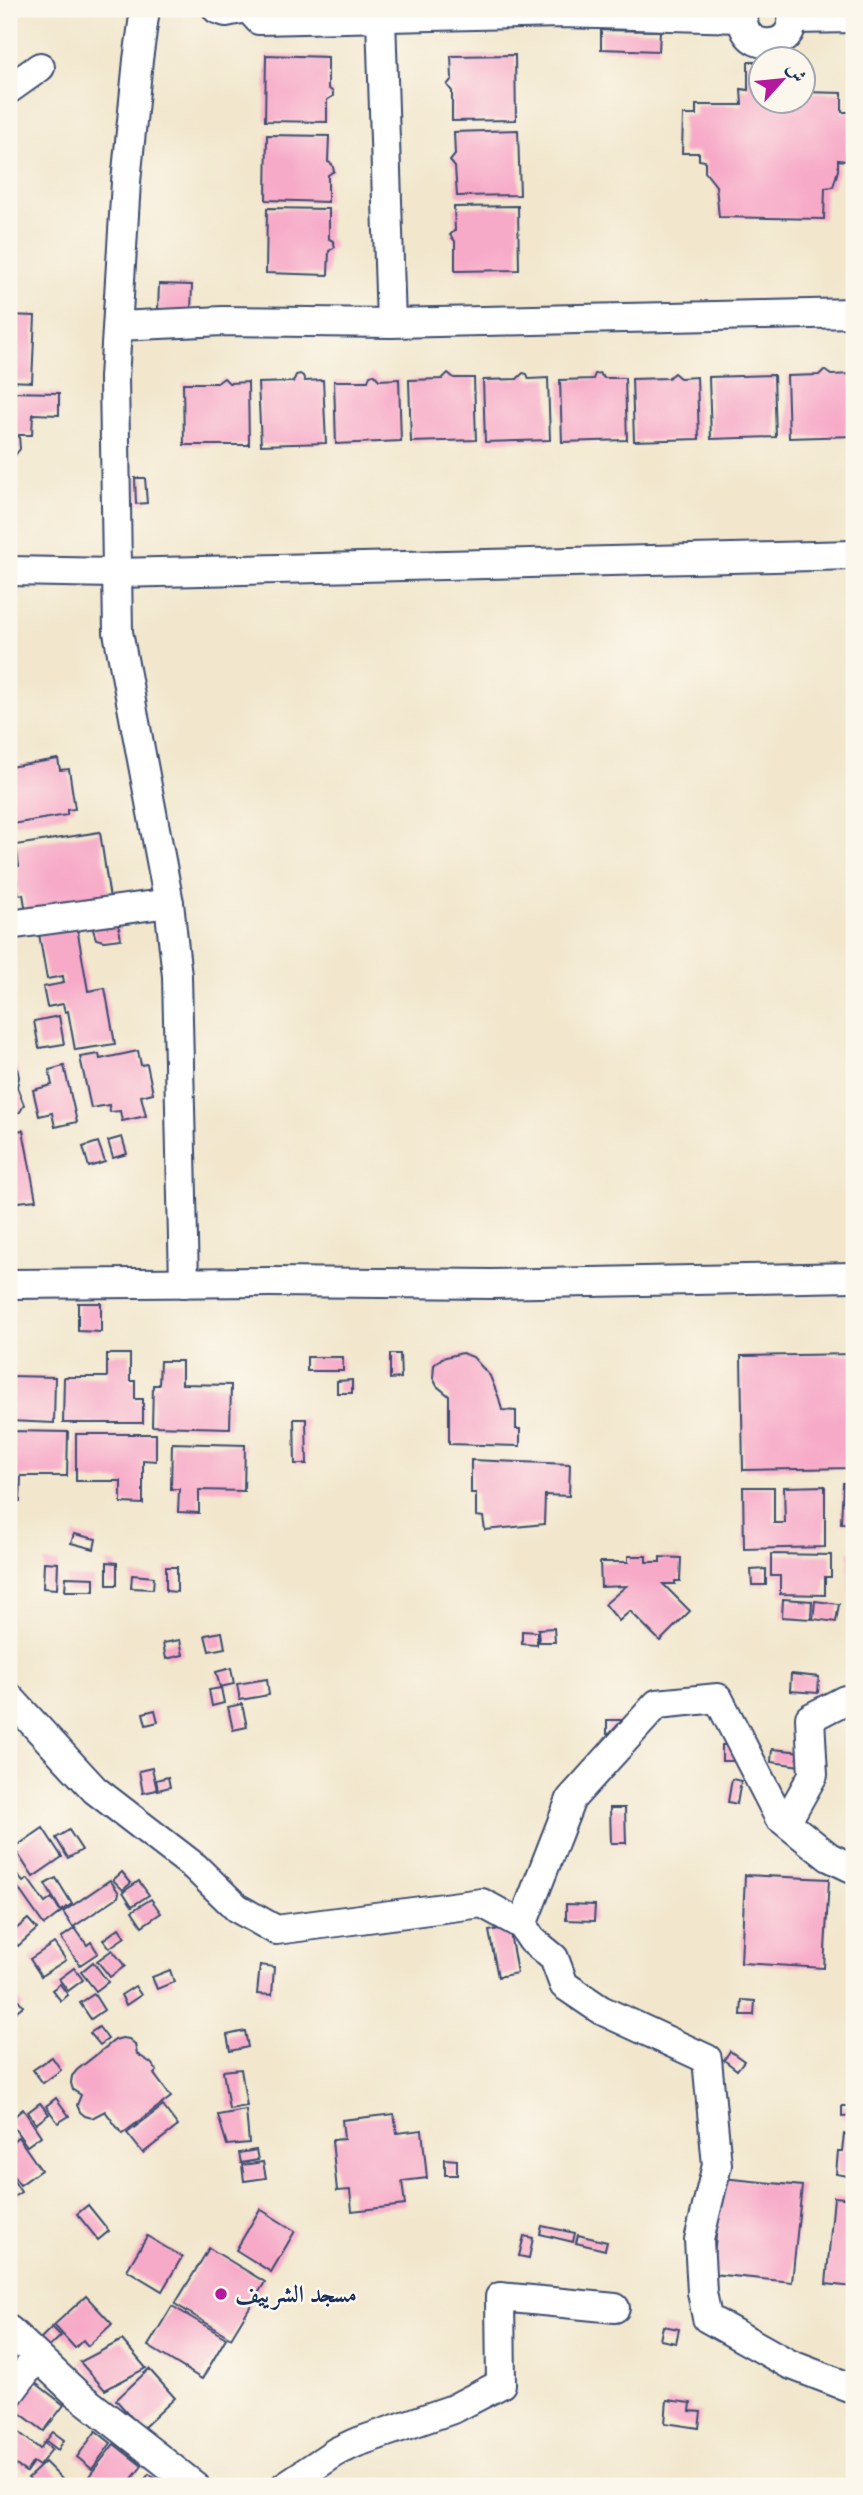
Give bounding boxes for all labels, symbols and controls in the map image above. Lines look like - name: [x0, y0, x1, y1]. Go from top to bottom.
- north arrow: [748, 46, 818, 116]
- text: ش: [781, 58, 812, 87]
- place label: مسجد الشرييف: [235, 2278, 357, 2310]
- marker: مسجد الشرييف: [213, 2286, 229, 2302]

